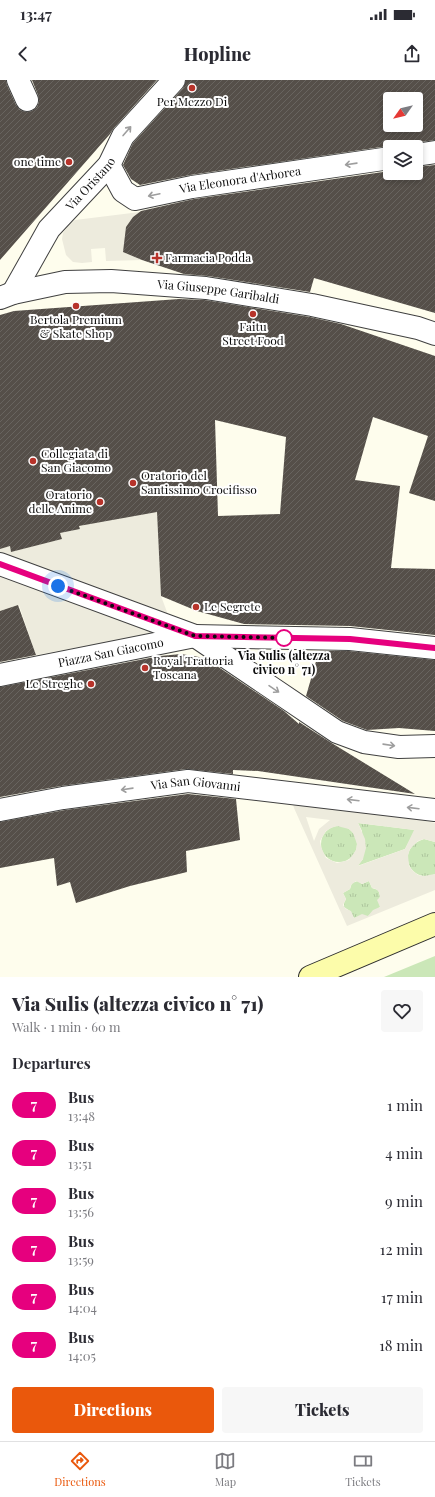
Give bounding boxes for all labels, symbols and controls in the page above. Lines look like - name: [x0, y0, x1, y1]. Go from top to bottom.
- text: 13:47: [20, 4, 52, 24]
- text: Hopline: [184, 42, 251, 66]
- icon: back: [12, 43, 34, 65]
- icon: share: [401, 43, 423, 65]
- marker: Per Mezzo Di: [187, 83, 197, 93]
- north arrow: [383, 92, 423, 132]
- map controls: [383, 92, 423, 180]
- place label: Per Mezzo Di: [157, 93, 228, 109]
- one-way arrow: [123, 126, 132, 137]
- button: layers: [383, 140, 423, 180]
- place label: one time: [14, 153, 61, 169]
- street label: Via Oristano: [61, 154, 119, 214]
- marker: one time: [64, 157, 74, 167]
- one-way arrow: [345, 160, 358, 168]
- street label: Via Eleonora d'Arborea: [177, 162, 302, 197]
- one-way arrow: [148, 192, 161, 200]
- place label: Farmacia Podda: [165, 249, 251, 265]
- marker: Farmacia Podda: [152, 253, 162, 263]
- street label: Via Giuseppe Garibaldi: [156, 275, 281, 307]
- marker: Bertola Premium & Skate Shop: [71, 301, 81, 311]
- marker: Faitu Street Food: [248, 309, 258, 319]
- place label: Bertola Premium & Skate Shop: [30, 311, 122, 341]
- place label: Faitu Street Food: [222, 318, 284, 348]
- place label: Collegiata di San Giacomo: [41, 445, 112, 475]
- marker: Collegiata di San Giacomo: [28, 456, 38, 466]
- place label: Oratorio del Santissimo Crocifisso: [141, 467, 257, 497]
- marker: Oratorio del Santissimo Crocifisso: [128, 478, 138, 488]
- place label: Oratorio delle Anime: [29, 486, 92, 516]
- marker: Oratorio delle Anime: [95, 497, 105, 507]
- your location: [48, 576, 68, 596]
- place label: Le Segrete: [204, 598, 261, 614]
- marker: Le Segrete: [191, 602, 201, 612]
- marker: Via Sulis (altezza civico n° 71): [275, 629, 293, 647]
- street label: Piazza San Giacomo: [57, 633, 165, 670]
- place label: Via Sulis (altezza civico n° 71): [237, 647, 331, 677]
- place label: Royal Trattoria Toscana: [153, 652, 234, 682]
- marker: Royal Trattoria Toscana: [140, 663, 150, 673]
- place label: Le Streghe: [26, 675, 83, 691]
- marker: Le Streghe: [86, 679, 96, 689]
- one-way arrow: [268, 685, 279, 693]
- one-way arrow: [382, 741, 395, 749]
- street label: Via San Giovanni: [149, 772, 242, 794]
- one-way arrow: [121, 785, 134, 793]
- one-way arrow: [347, 796, 360, 804]
- one-way arrow: [407, 804, 420, 811]
- text: Via Sulis (altezza civico n° 71): [12, 990, 264, 1016]
- button: heart: [381, 990, 423, 1032]
- text: Walk · 1 min · 60 m: [12, 1018, 121, 1035]
- text: Departures: [12, 1053, 91, 1073]
- text: Bus: [68, 1087, 94, 1107]
- text: 7: [31, 1095, 37, 1114]
- text: 1 min: [387, 1095, 423, 1115]
- text: 13:48: [68, 1107, 95, 1124]
- text: Bus: [68, 1135, 94, 1155]
- text: 7: [31, 1143, 37, 1162]
- text: 4 min: [385, 1143, 423, 1163]
- text: 13:51: [68, 1155, 92, 1172]
- text: Bus: [68, 1183, 94, 1203]
- text: 7: [31, 1191, 37, 1210]
- text: 9 min: [385, 1191, 423, 1211]
- text: 13:56: [68, 1203, 94, 1220]
- text: Bus: [68, 1231, 94, 1251]
- text: 7: [31, 1239, 37, 1258]
- text: 12 min: [380, 1239, 423, 1259]
- text: 13:59: [68, 1251, 94, 1268]
- text: Bus: [68, 1279, 94, 1299]
- text: 7: [31, 1287, 37, 1306]
- text: 17 min: [381, 1287, 423, 1307]
- text: 14:04: [68, 1299, 97, 1316]
- text: Bus: [68, 1327, 94, 1347]
- text: 7: [31, 1335, 37, 1354]
- text: 18 min: [379, 1335, 423, 1355]
- text: 14:05: [68, 1347, 96, 1364]
- button: Directions: [12, 1387, 214, 1433]
- button: Tickets: [222, 1387, 423, 1433]
- tab: Directions: [54, 1450, 106, 1489]
- tab: Map: [214, 1450, 236, 1489]
- tab: Tickets: [345, 1450, 381, 1489]

